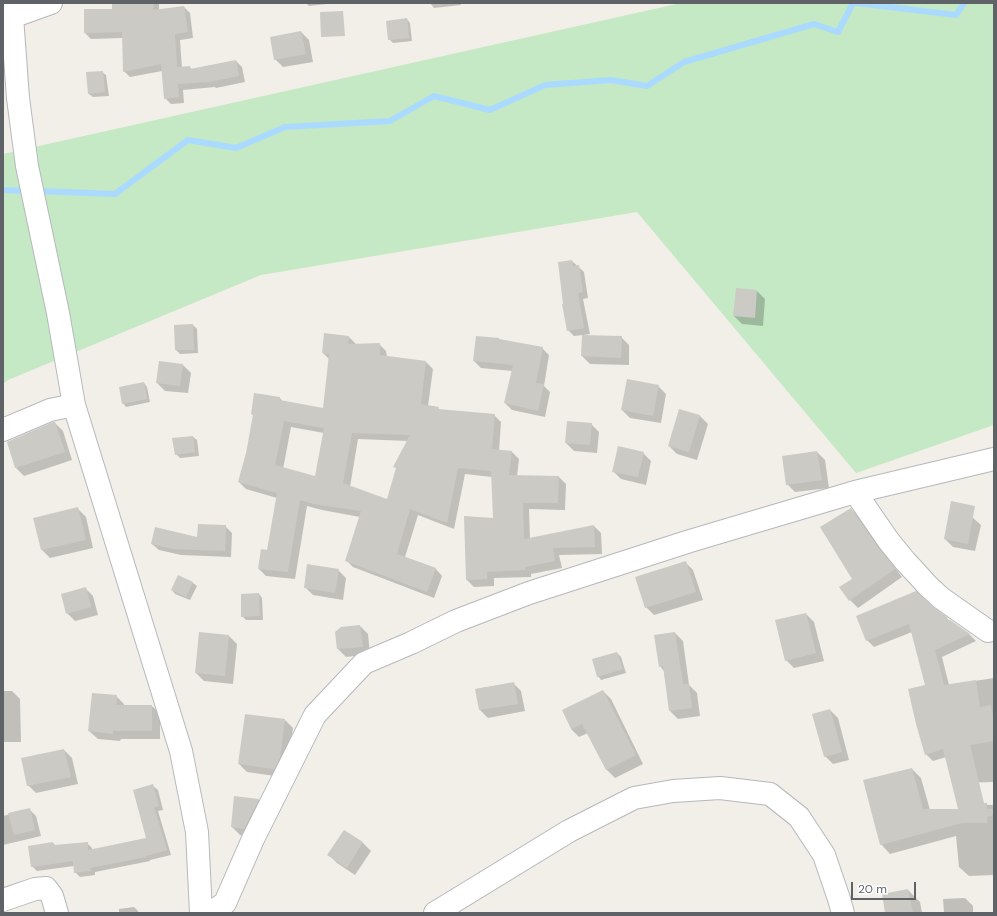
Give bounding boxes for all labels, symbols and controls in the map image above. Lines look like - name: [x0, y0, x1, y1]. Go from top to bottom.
- scale bar: [853, 874, 918, 900]
- text: 20 m: [858, 881, 887, 897]

